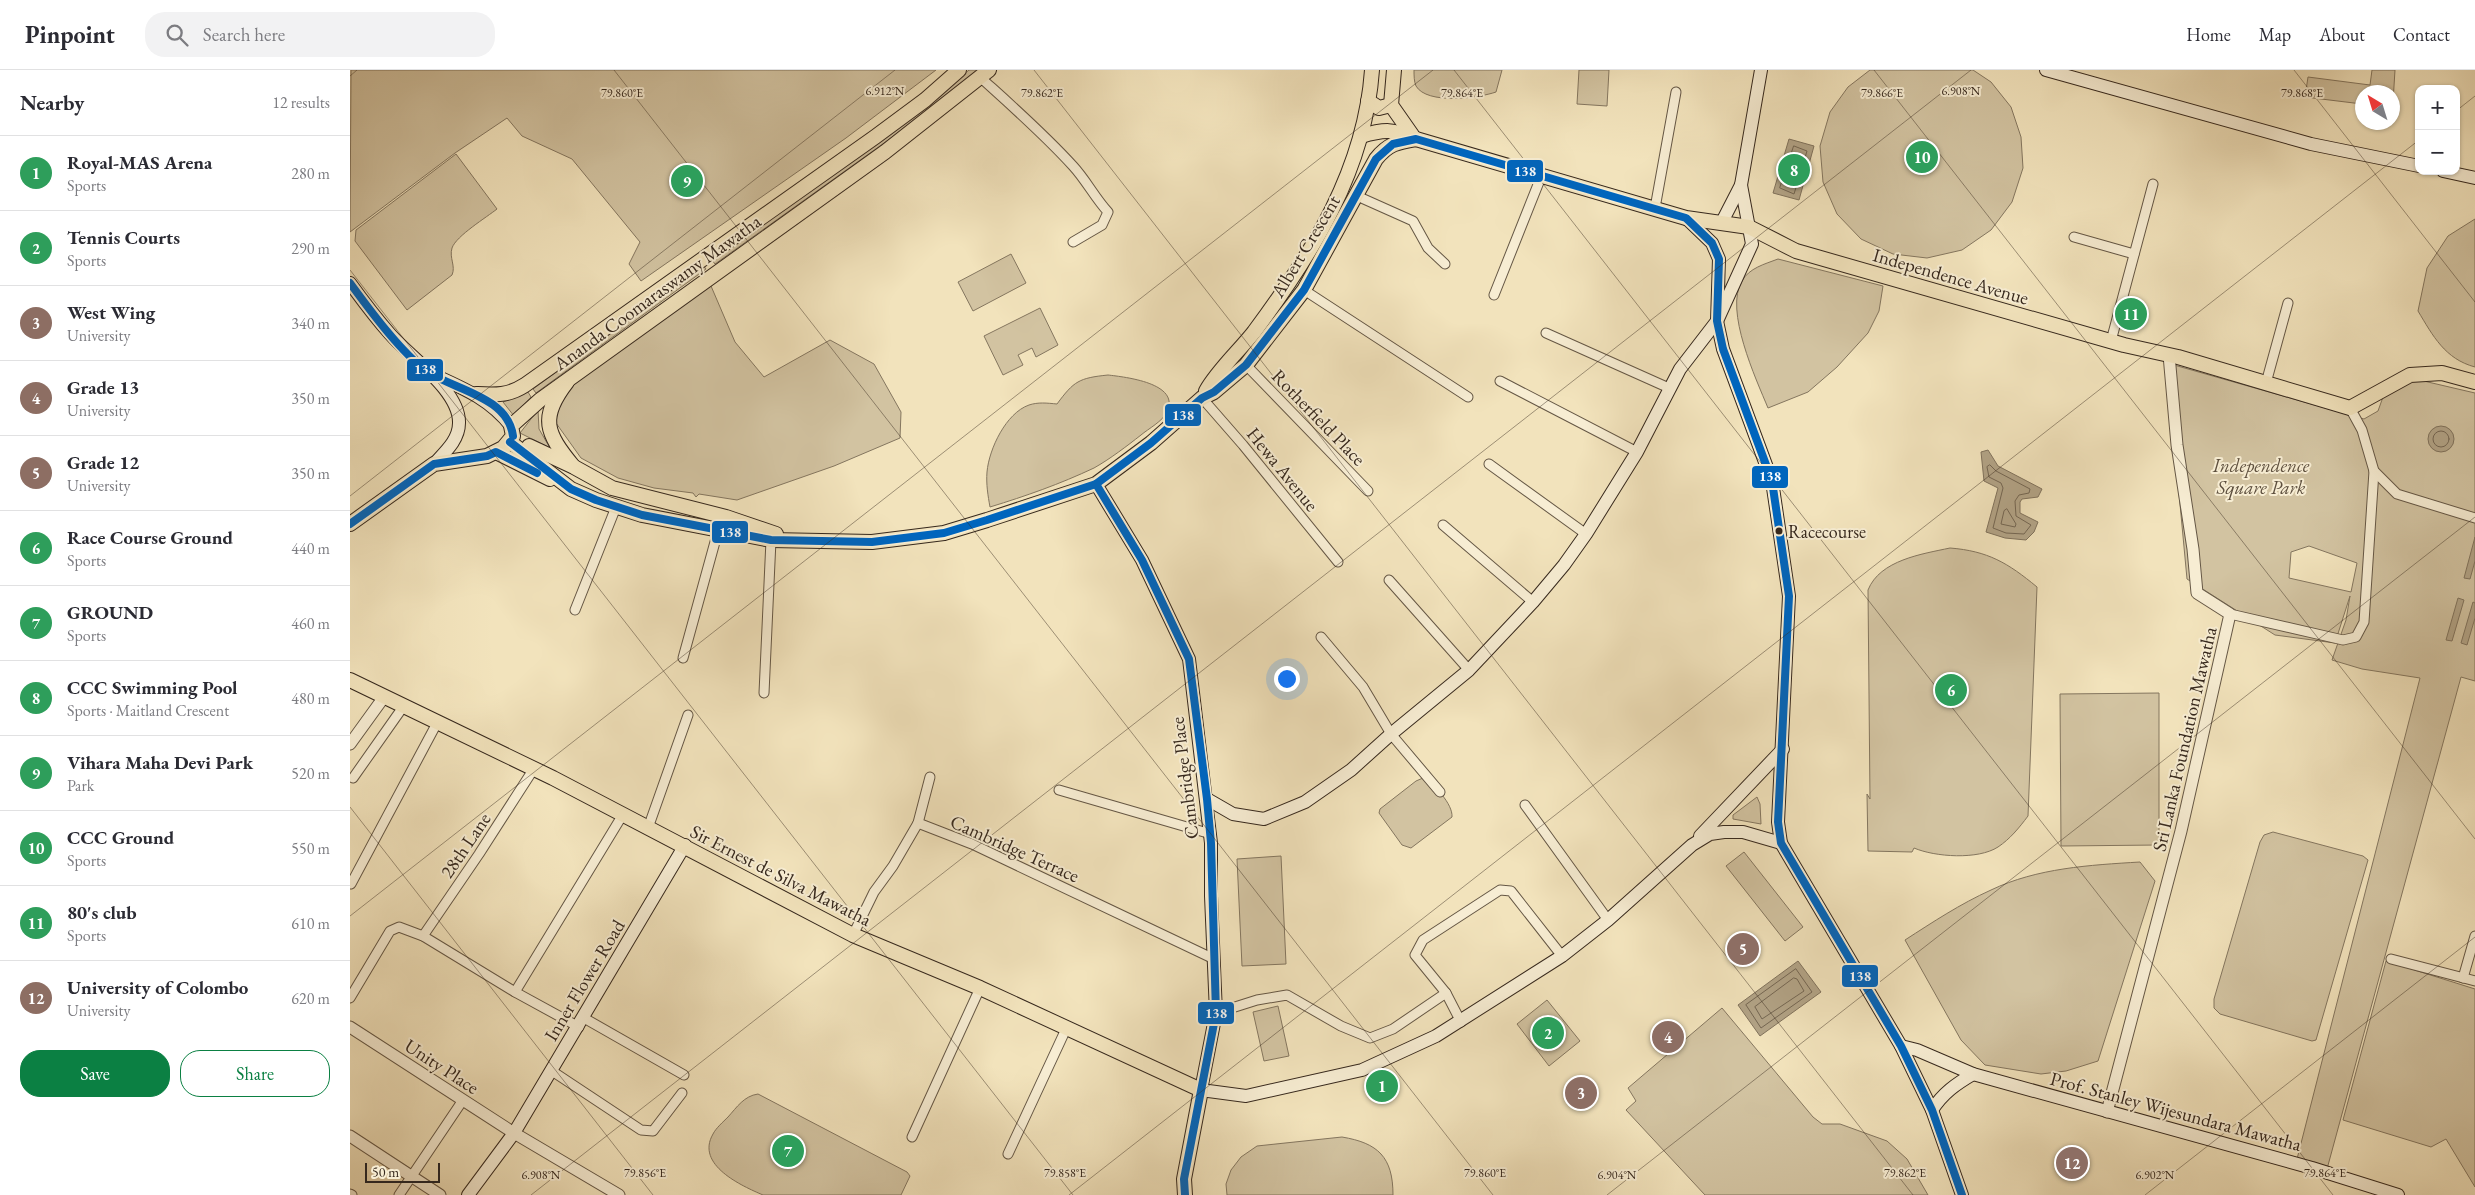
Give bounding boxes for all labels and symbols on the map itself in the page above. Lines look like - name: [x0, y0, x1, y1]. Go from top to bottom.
- text: 6.912°N: [866, 83, 905, 99]
- text: 6.908°N: [1942, 83, 1981, 99]
- text: 79.860°E: [601, 85, 643, 101]
- text: 79.862°E: [1021, 85, 1063, 101]
- text: 79.864°E: [1441, 85, 1483, 101]
- text: 79.866°E: [1861, 85, 1903, 101]
- text: 79.868°E: [2281, 85, 2323, 101]
- north arrow: [2355, 85, 2400, 130]
- pin: 10: [1906, 138, 1938, 176]
- pin: 8: [1778, 151, 1810, 189]
- line badge: 138: [1506, 159, 1544, 183]
- pin: 9: [671, 162, 703, 200]
- text: 138: [1514, 162, 1536, 180]
- street label: Albert Crescent: [1265, 190, 1346, 303]
- street label: Ananda Coomaraswamy Mawatha: [548, 208, 766, 377]
- street label: Independence Avenue: [1870, 242, 2032, 311]
- pin: 11: [2115, 295, 2147, 333]
- line badge: 138: [406, 358, 444, 382]
- text: 138: [414, 360, 436, 378]
- street label: Rotherfield Place: [1266, 364, 1371, 471]
- line badge: 138: [1164, 403, 1202, 427]
- text: 138: [1172, 406, 1194, 424]
- street label: Hewa Avenue: [1241, 422, 1324, 517]
- park label: Independence Square Park: [2212, 453, 2310, 501]
- line badge: 138: [1751, 465, 1789, 489]
- text: 138: [1759, 467, 1781, 485]
- line badge: 138: [711, 520, 749, 544]
- place label: Racecourse: [1788, 520, 1866, 543]
- text: 138: [719, 523, 741, 541]
- marker: Racecourse: [1774, 526, 1784, 536]
- street label: Sri Lanka Foundation Mawatha: [2146, 624, 2223, 854]
- your location: [1274, 666, 1300, 692]
- pin: 6: [1935, 671, 1967, 709]
- street label: Cambridge Place: [1165, 715, 1204, 841]
- street label: 28th Lane: [434, 808, 496, 883]
- street label: Cambridge Terrace: [946, 809, 1083, 888]
- street label: Sir Ernest de Silva Mawatha: [686, 819, 876, 932]
- street label: Inner Flower Road: [538, 915, 631, 1046]
- pin: 5: [1727, 930, 1759, 968]
- line badge: 138: [1841, 964, 1879, 988]
- text: 138: [1849, 967, 1871, 985]
- line badge: 138: [1197, 1001, 1235, 1025]
- text: 138: [1205, 1004, 1227, 1022]
- pin: 2: [1532, 1014, 1564, 1052]
- pin: 4: [1652, 1018, 1684, 1056]
- street label: Unity Place: [400, 1033, 484, 1100]
- street label: Prof. Stanley Wijesundara Mawatha: [2048, 1066, 2305, 1157]
- pin: 1: [1366, 1067, 1398, 1105]
- pin: 3: [1565, 1074, 1597, 1112]
- pin: 7: [772, 1132, 804, 1170]
- pin: 12: [2056, 1144, 2088, 1182]
- scale bar: [365, 1160, 440, 1183]
- text: 79.856°E: [624, 1165, 666, 1181]
- text: 79.858°E: [1044, 1165, 1086, 1181]
- text: 79.860°E: [1464, 1165, 1506, 1181]
- text: 79.862°E: [1884, 1165, 1926, 1181]
- text: 79.864°E: [2304, 1165, 2346, 1181]
- text: 6.908°N: [522, 1167, 561, 1183]
- text: 6.904°N: [1598, 1167, 1637, 1183]
- text: 6.902°N: [2136, 1167, 2175, 1183]

